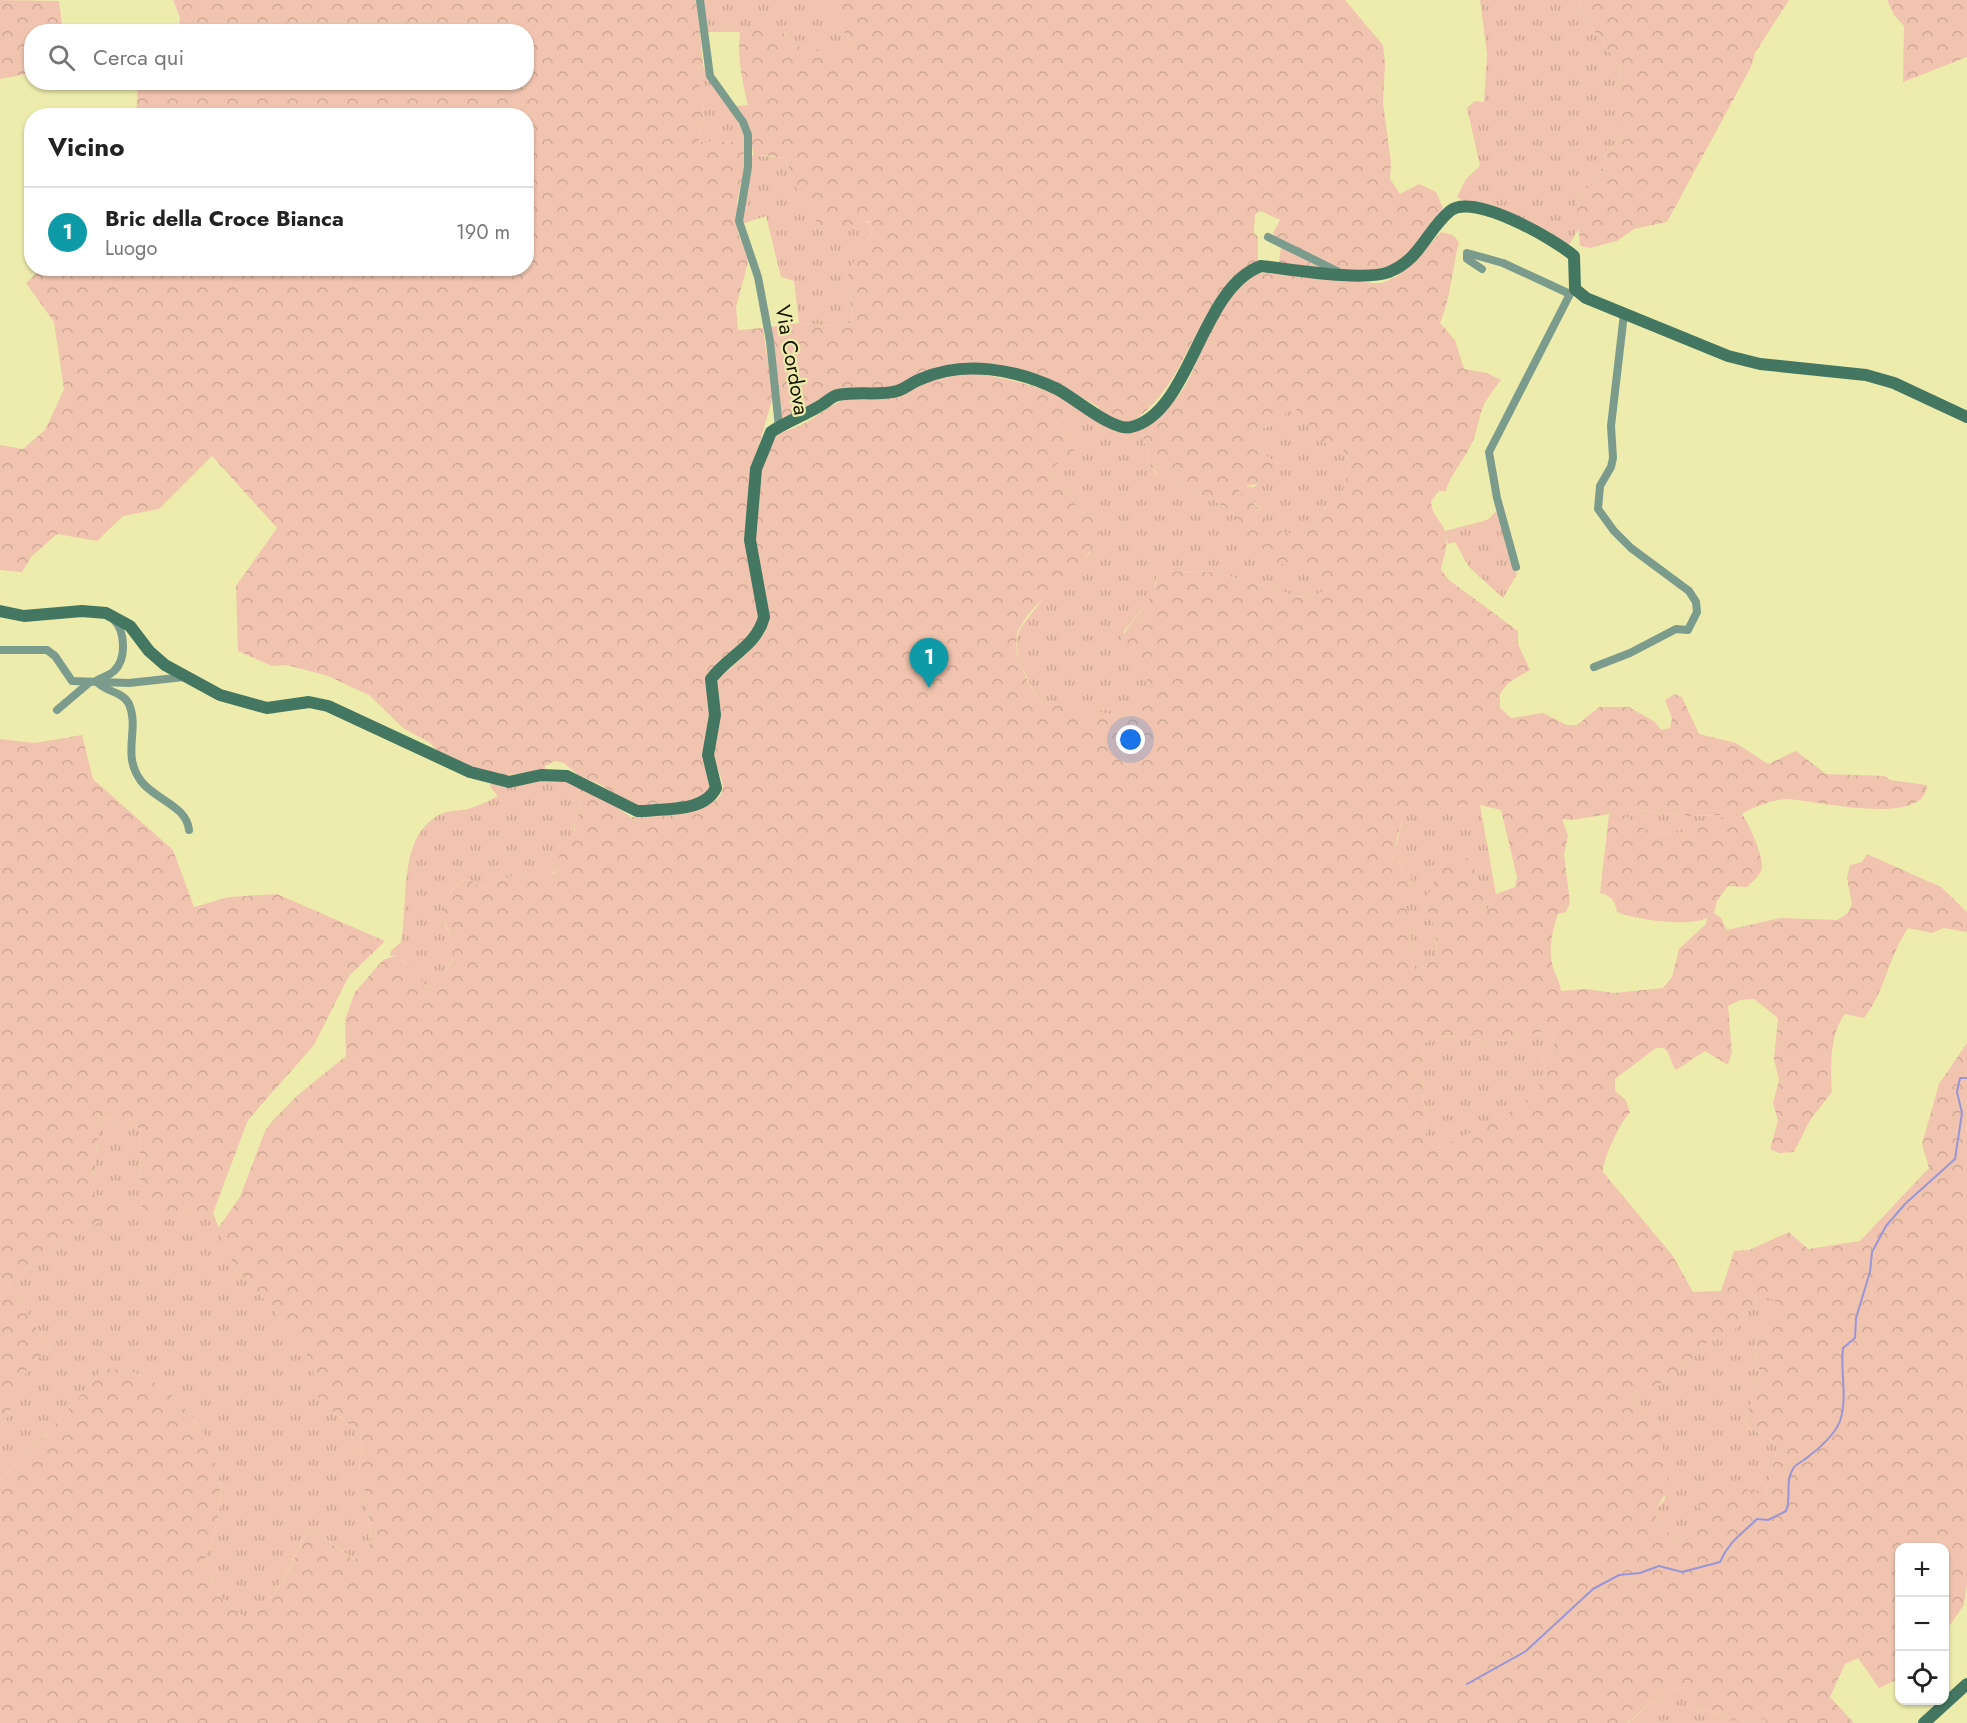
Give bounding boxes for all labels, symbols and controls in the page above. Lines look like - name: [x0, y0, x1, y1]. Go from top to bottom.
- search box: [24, 24, 534, 90]
- icon: search: [45, 41, 78, 74]
- text: Cerca qui: [93, 41, 184, 73]
- text: Vicino: [48, 128, 125, 166]
- text: Bric della Croce Bianca: [105, 202, 344, 234]
- text: 1: [62, 218, 73, 247]
- text: 190 m: [456, 218, 510, 247]
- text: Luogo: [105, 234, 157, 263]
- street label: Via Cordova: [768, 303, 816, 417]
- pin: 1: [910, 638, 948, 688]
- your location: [1116, 725, 1145, 754]
- map controls: [1895, 1543, 1949, 1705]
- button: +: [1895, 1543, 1949, 1597]
- button: −: [1895, 1597, 1949, 1651]
- button: locate: [1895, 1651, 1949, 1705]

